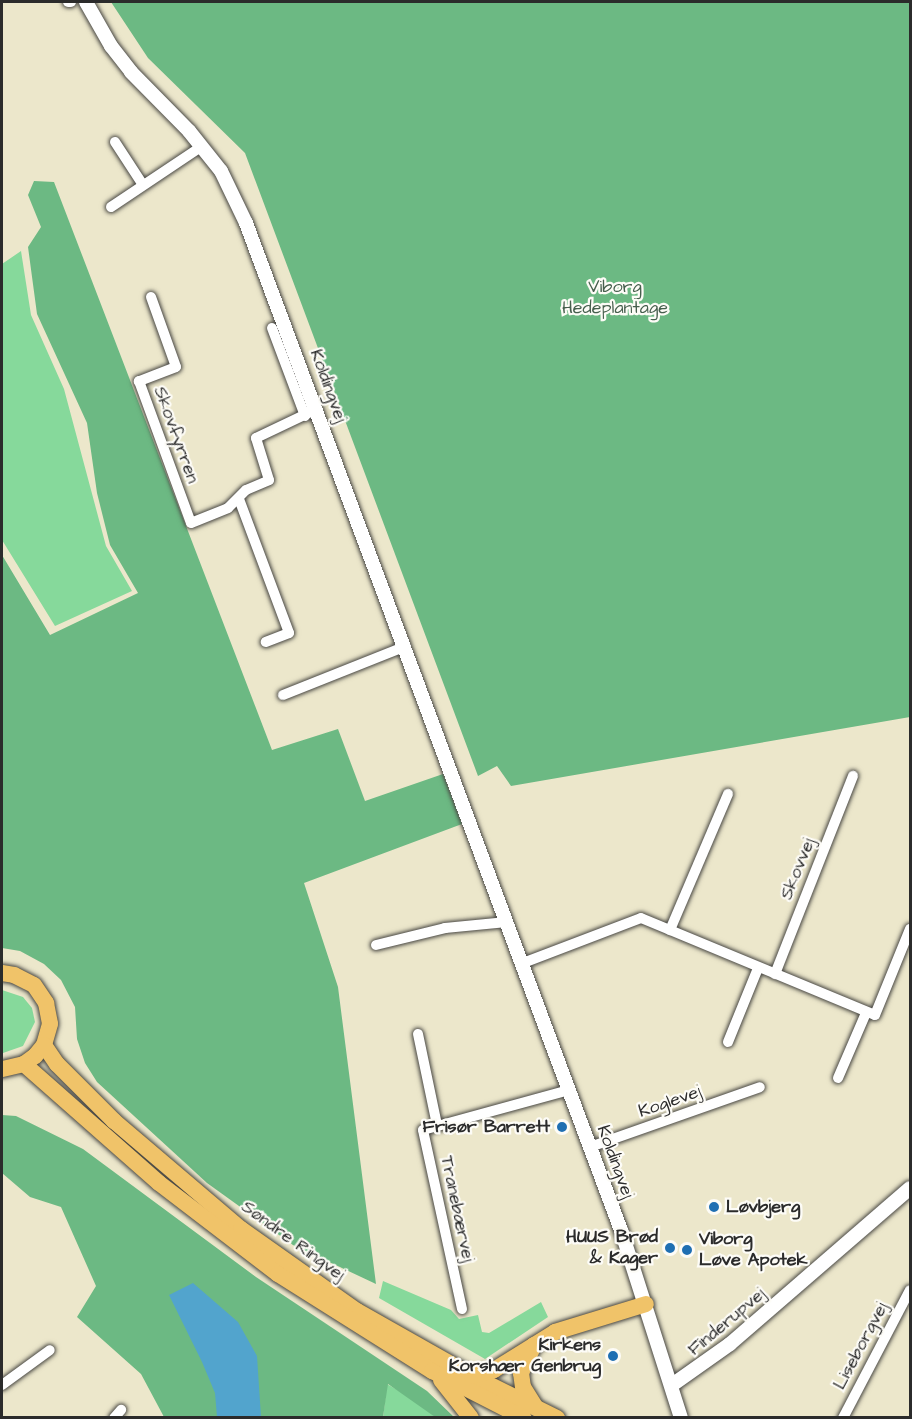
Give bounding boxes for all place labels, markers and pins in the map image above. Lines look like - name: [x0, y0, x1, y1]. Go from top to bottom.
- place label: Frisør Barrett: [422, 1116, 550, 1138]
- marker: Frisør Barrett: [555, 1120, 569, 1134]
- place label: Løvbjerg: [726, 1196, 800, 1218]
- marker: Løvbjerg: [707, 1200, 721, 1214]
- place label: HUUS Brød & Kager: [566, 1227, 658, 1270]
- place label: Viborg Løve Apotek: [699, 1229, 808, 1272]
- marker: HUUS Brød & Kager: [663, 1241, 677, 1255]
- marker: Viborg Løve Apotek: [680, 1243, 694, 1257]
- place label: Kirkens Korshær Genbrug: [449, 1335, 601, 1378]
- marker: Kirkens Korshær Genbrug: [606, 1349, 620, 1363]

